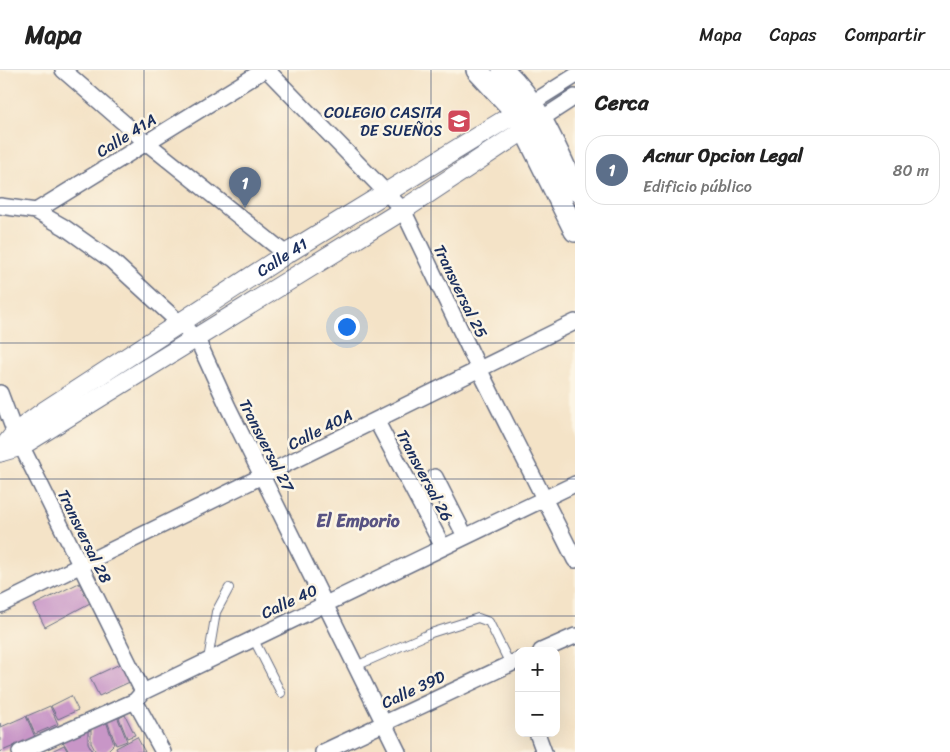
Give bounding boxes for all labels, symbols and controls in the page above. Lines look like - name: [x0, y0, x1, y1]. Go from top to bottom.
- text: Mapa: [25, 14, 81, 56]
- text: Mapa: [699, 19, 742, 51]
- text: Capas: [770, 19, 817, 51]
- text: Compartir: [845, 19, 925, 51]
- text: Cerca: [595, 84, 649, 122]
- place label: COLEGIO CASITA DE SUEÑOS: [324, 98, 442, 145]
- street label: Calle 41A: [90, 105, 162, 165]
- school or university icon: COLEGIO CASITA DE SUEÑOS: [446, 108, 472, 134]
- text: Acnur Opcion Legal: [643, 139, 803, 172]
- text: 1: [609, 156, 615, 185]
- text: 80 m: [893, 156, 929, 185]
- pin: 1: [229, 167, 261, 208]
- text: Edificio público: [643, 172, 752, 201]
- street label: Calle 41: [250, 230, 314, 285]
- street label: Transversal 25: [425, 239, 496, 344]
- your location: [334, 314, 360, 340]
- street label: Transversal 27: [231, 394, 303, 498]
- street label: Calle 40A: [282, 401, 358, 458]
- street label: Transversal 26: [388, 424, 461, 527]
- street label: Transversal 28: [49, 484, 120, 589]
- district label: El Emporio: [316, 505, 400, 537]
- street label: Calle 40: [256, 576, 322, 627]
- map controls: [515, 647, 560, 737]
- button: +: [515, 647, 560, 692]
- street label: Calle 39D: [376, 662, 450, 717]
- button: −: [515, 692, 560, 737]

